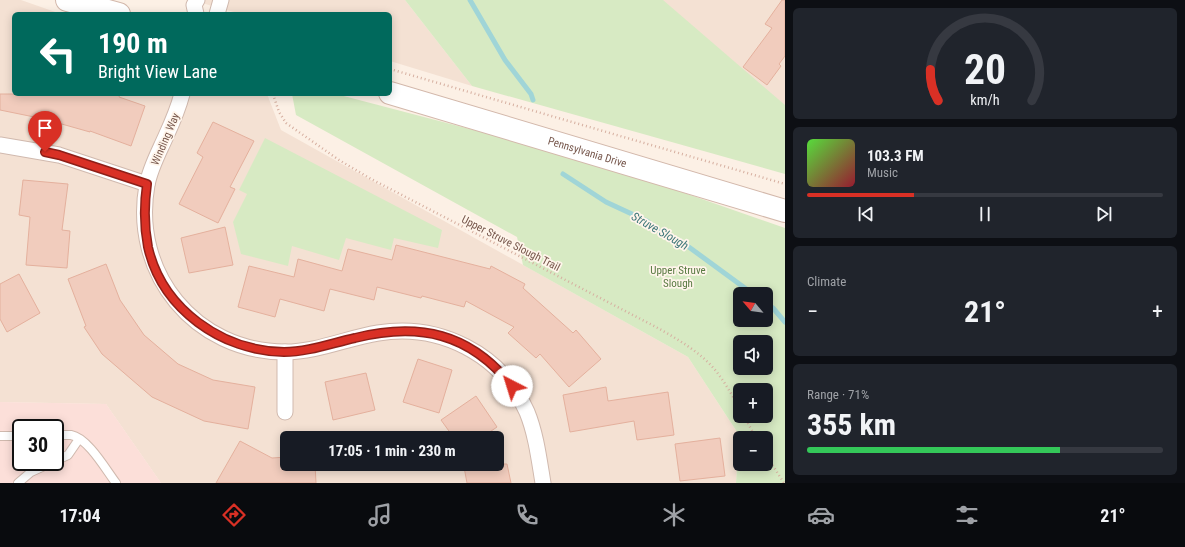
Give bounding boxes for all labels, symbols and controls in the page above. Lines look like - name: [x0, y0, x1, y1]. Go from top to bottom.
- text: 190 m: [98, 27, 168, 60]
- icon: left: [32, 28, 84, 80]
- text: 20: [964, 45, 1006, 94]
- text: Bright View Lane: [98, 61, 217, 82]
- text: km/h: [970, 92, 1000, 108]
- pin: [28, 111, 62, 152]
- street label: Winding Way: [149, 111, 182, 167]
- icon: arrive: [34, 117, 56, 139]
- street label: Pennsylvania Drive: [546, 135, 628, 170]
- text: 103.3 FM: [867, 147, 924, 165]
- text: Music: [867, 165, 898, 180]
- icon: previous: [855, 203, 877, 225]
- icon: pause: [974, 203, 996, 225]
- icon: next: [1093, 203, 1115, 225]
- water label: Struve Slough: [629, 209, 691, 253]
- street label: Upper Struve Slough Trail: [459, 213, 562, 274]
- park label: Upper Struve Slough: [650, 264, 706, 290]
- text: Climate: [807, 274, 846, 289]
- north arrow: [733, 287, 773, 327]
- map controls: [733, 287, 773, 471]
- text: 21°: [964, 294, 1006, 329]
- text: −: [807, 299, 818, 324]
- text: +: [1152, 299, 1163, 324]
- button: sound: [733, 335, 773, 375]
- position arrow: [491, 365, 533, 407]
- button: +: [733, 383, 773, 423]
- text: Range · 71%: [807, 387, 869, 402]
- text: 355 km: [807, 407, 896, 442]
- speed limit sign: 30: [12, 419, 64, 471]
- button: −: [733, 431, 773, 471]
- text: 17:05 · 1 min · 230 m: [328, 442, 456, 460]
- icon: directions: [220, 501, 248, 529]
- icon: music: [366, 501, 394, 529]
- icon: phone: [513, 501, 541, 529]
- icon: climate: [660, 501, 688, 529]
- icon: car: [807, 501, 835, 529]
- icon: filters: [953, 501, 981, 529]
- text: 17:04: [59, 505, 101, 526]
- text: 21°: [1100, 505, 1125, 526]

